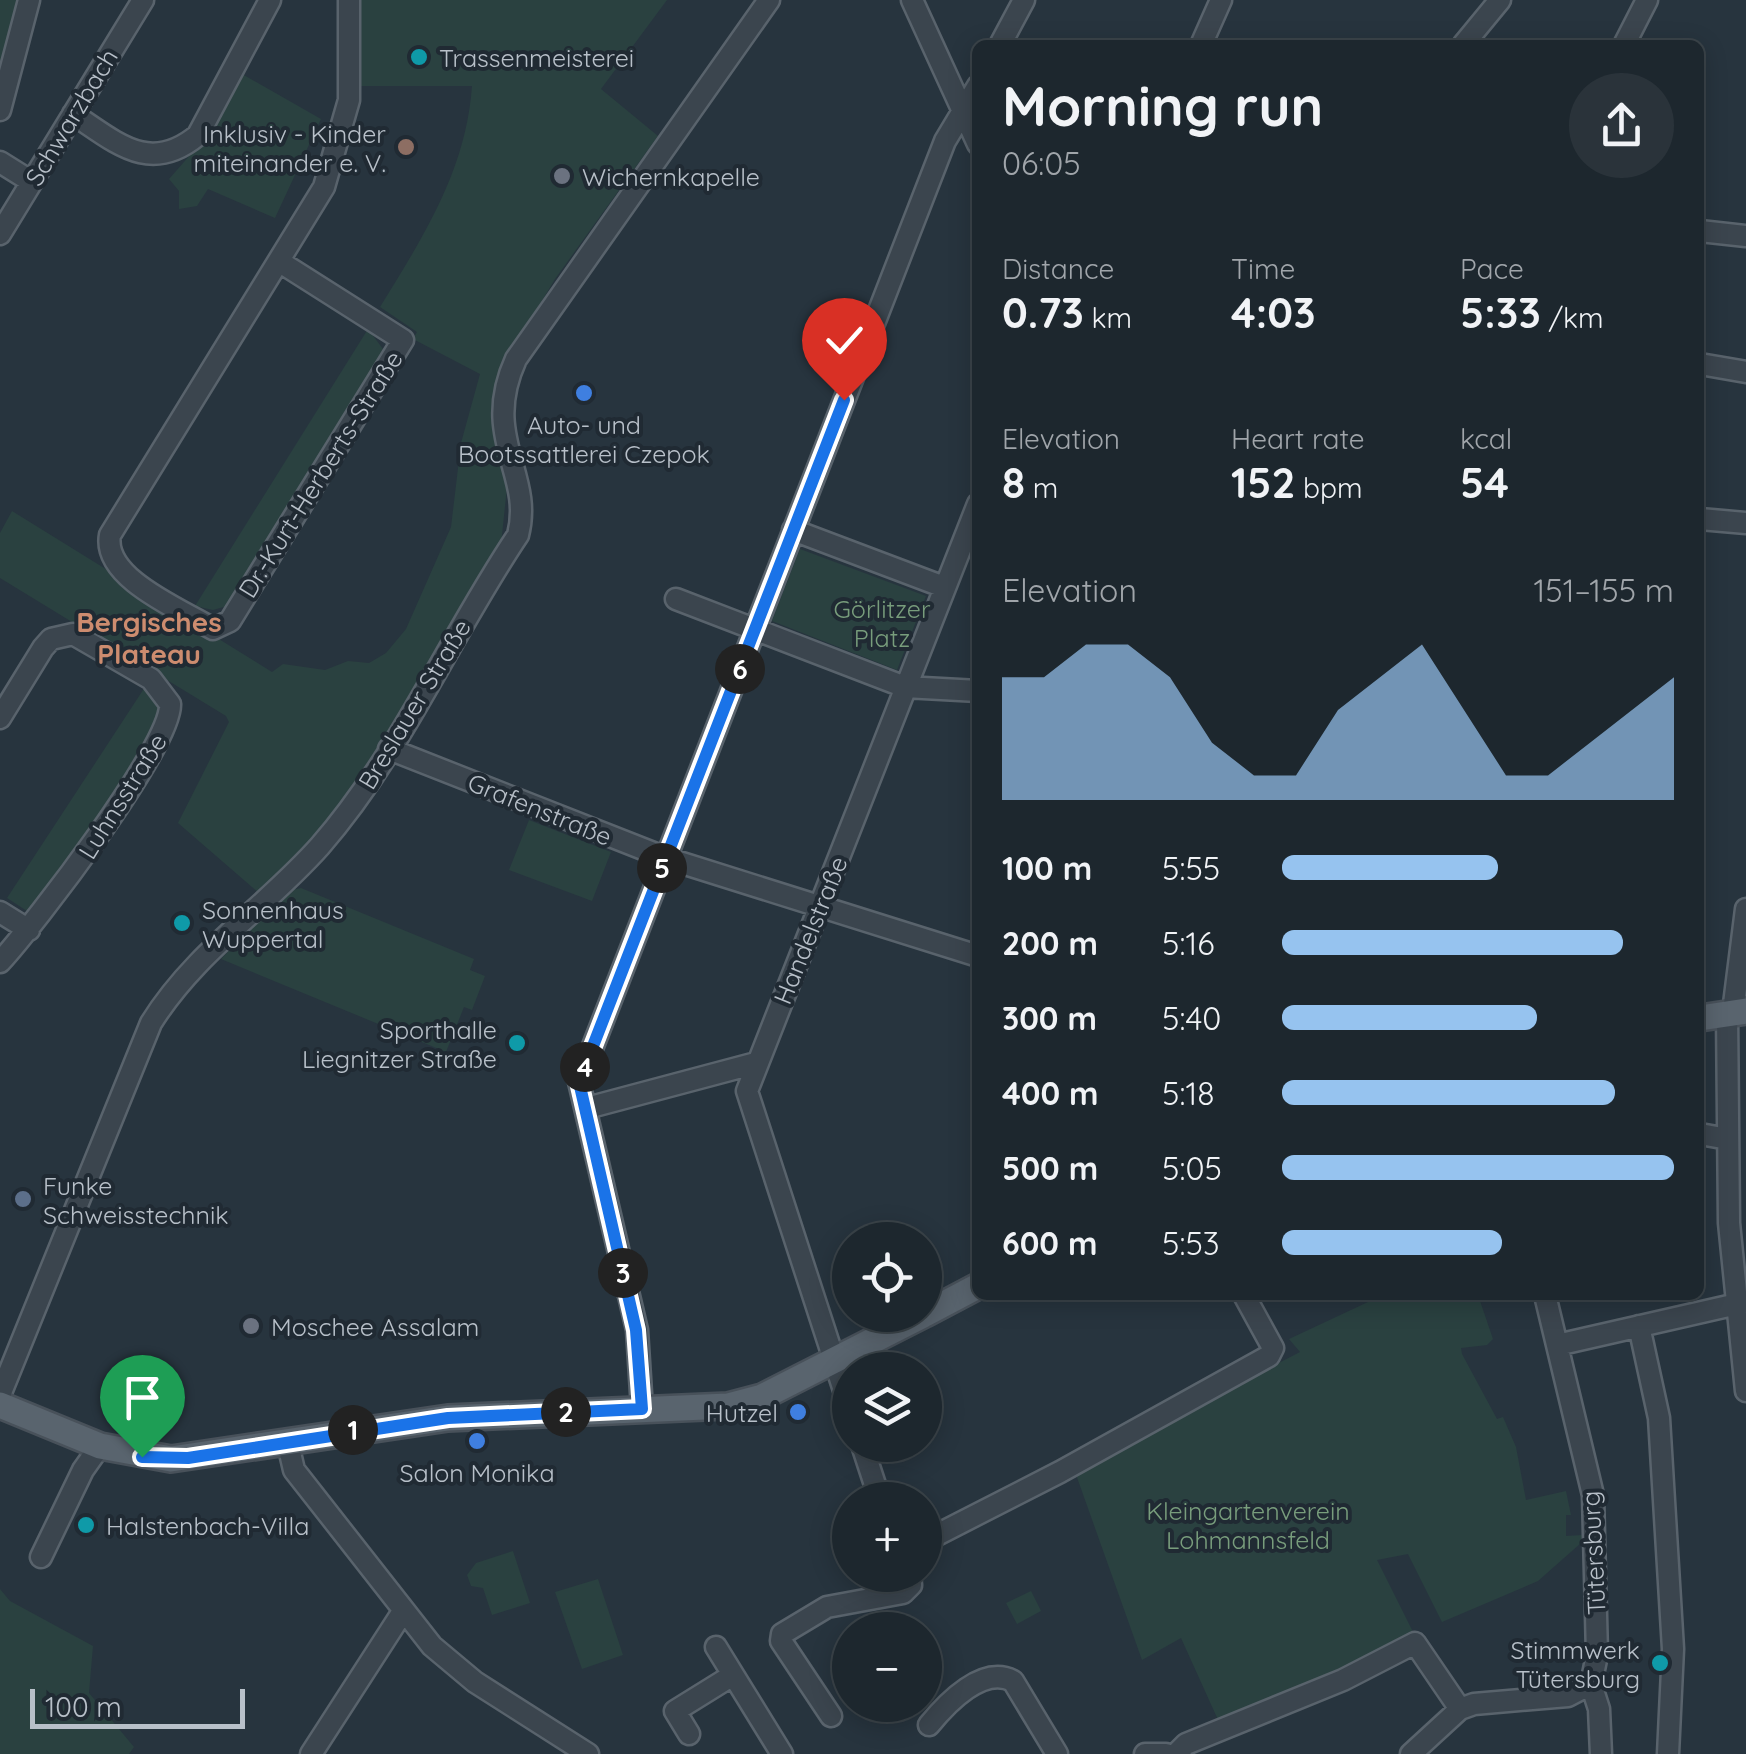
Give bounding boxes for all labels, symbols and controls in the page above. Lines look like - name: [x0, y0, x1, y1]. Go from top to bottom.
- place label: Trassenmeisterei: [439, 42, 634, 73]
- street label: Schwarzbach: [18, 43, 124, 191]
- marker: Trassenmeisterei: [408, 46, 430, 68]
- text: Morning run: [1002, 71, 1323, 140]
- button: share: [1569, 73, 1674, 178]
- place label: Inklusiv - Kinder miteinander e. V.: [194, 118, 386, 178]
- marker: Inklusiv - Kinder miteinander e. V.: [395, 136, 417, 158]
- text: 06:05: [1002, 143, 1081, 183]
- place label: Wichernkapelle: [582, 161, 760, 192]
- marker: Wichernkapelle: [551, 165, 573, 187]
- text: Distance: [1002, 251, 1114, 286]
- text: Time: [1231, 251, 1295, 286]
- text: Pace: [1460, 251, 1524, 286]
- text: 0.73: [1002, 286, 1084, 339]
- text: 4:03: [1231, 286, 1316, 339]
- text: 5:33: [1460, 286, 1541, 339]
- pin: [802, 298, 887, 401]
- text: km: [1084, 300, 1132, 335]
- text: /km: [1541, 300, 1604, 335]
- icon: check: [817, 313, 872, 368]
- street label: Dr.-Kurt-Herberts-Straße: [231, 345, 409, 603]
- marker: Auto- und Bootssattlerei Czepok: [573, 382, 595, 404]
- place label: Auto- und Bootssattlerei Czepok: [458, 409, 710, 469]
- text: Elevation: [1002, 421, 1120, 456]
- text: Heart rate: [1231, 421, 1365, 456]
- text: kcal: [1460, 421, 1512, 456]
- text: 8: [1002, 456, 1025, 509]
- text: 152: [1231, 456, 1295, 509]
- text: 54: [1460, 456, 1509, 509]
- text: m: [1025, 470, 1058, 505]
- text: bpm: [1295, 470, 1363, 505]
- text: Elevation: [1002, 570, 1137, 610]
- text: 151–155 m: [1533, 570, 1674, 610]
- park label: Görlitzer Platz: [833, 593, 931, 653]
- district label: Bergisches Plateau: [76, 604, 222, 671]
- street label: Breslauer Straße: [351, 613, 477, 795]
- pin: 6: [715, 644, 765, 694]
- text: 6: [732, 651, 748, 686]
- street label: Luhnsstraße: [71, 728, 173, 864]
- street label: Grafenstraße: [464, 766, 616, 852]
- pin: 5: [637, 843, 687, 893]
- text: 100 m: [1002, 848, 1092, 888]
- text: 5:55: [1162, 848, 1220, 888]
- text: 5: [654, 850, 670, 885]
- street label: Handelstraße: [766, 852, 854, 1008]
- place label: Sonnenhaus Wuppertal: [202, 894, 344, 954]
- marker: Sonnenhaus Wuppertal: [171, 912, 193, 934]
- text: 200 m: [1002, 923, 1098, 963]
- text: 5:16: [1162, 923, 1214, 963]
- text: 300 m: [1002, 998, 1097, 1038]
- text: 5:40: [1162, 998, 1221, 1038]
- place label: Sporthalle Liegnitzer Straße: [302, 1014, 497, 1074]
- marker: Sporthalle Liegnitzer Straße: [506, 1032, 528, 1054]
- pin: 4: [560, 1042, 610, 1092]
- text: 4: [577, 1049, 593, 1084]
- text: 400 m: [1002, 1073, 1099, 1113]
- text: 5:18: [1162, 1073, 1215, 1113]
- text: 500 m: [1002, 1148, 1098, 1188]
- text: 5:05: [1162, 1148, 1222, 1188]
- place label: Funke Schweisstechnik: [43, 1170, 229, 1230]
- marker: Funke Schweisstechnik: [12, 1188, 34, 1210]
- map controls: [832, 1222, 942, 1722]
- button: locate: [832, 1222, 942, 1332]
- text: 600 m: [1002, 1223, 1097, 1263]
- text: 5:53: [1162, 1223, 1220, 1263]
- pin: 3: [598, 1248, 648, 1298]
- text: 3: [615, 1255, 631, 1290]
- place label: Moschee Assalam: [271, 1311, 479, 1342]
- marker: Moschee Assalam: [240, 1315, 262, 1337]
- button: layers: [832, 1352, 942, 1462]
- pin: [100, 1355, 185, 1458]
- icon: arrive: [115, 1370, 170, 1425]
- pin: 2: [541, 1387, 591, 1437]
- text: 2: [558, 1394, 574, 1429]
- place label: Hutzel: [706, 1397, 778, 1428]
- marker: Hutzel: [787, 1401, 809, 1423]
- pin: 1: [328, 1405, 378, 1455]
- text: 1: [348, 1412, 358, 1447]
- marker: Salon Monika: [466, 1430, 488, 1452]
- place label: Salon Monika: [399, 1457, 555, 1488]
- button: +: [832, 1482, 942, 1592]
- street label: Tütersburg: [1574, 1490, 1612, 1616]
- park label: Kleingartenverein Lohmannsfeld: [1146, 1495, 1350, 1555]
- place label: Halstenbach-Villa: [106, 1510, 309, 1541]
- marker: Halstenbach-Villa: [75, 1514, 97, 1536]
- button: −: [832, 1612, 942, 1722]
- place label: Stimmwerk Tütersburg: [1511, 1634, 1640, 1694]
- marker: Stimmwerk Tütersburg: [1649, 1652, 1671, 1674]
- scale bar: [30, 1684, 245, 1728]
- text: 100 m: [45, 1689, 122, 1724]

